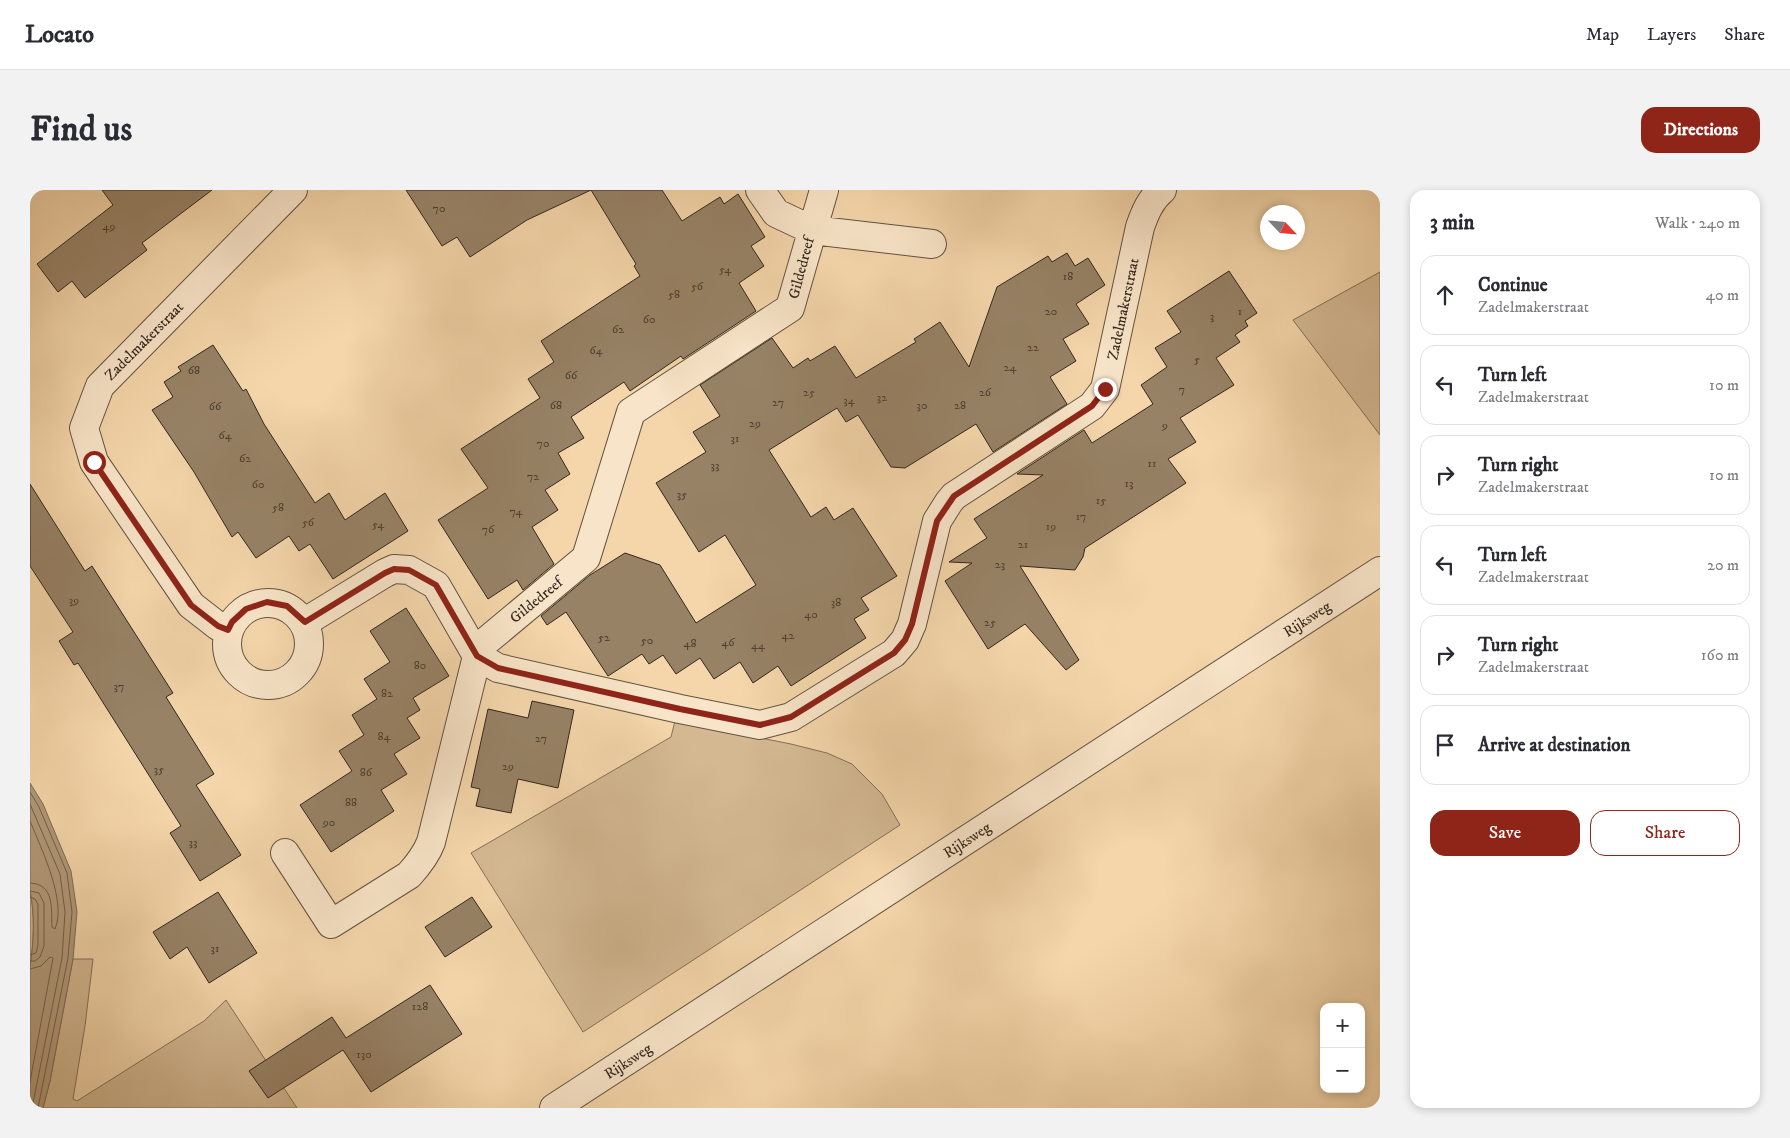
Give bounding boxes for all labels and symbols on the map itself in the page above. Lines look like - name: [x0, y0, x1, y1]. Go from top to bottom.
- house number: 70: [433, 201, 445, 216]
- north arrow: [1260, 205, 1305, 250]
- house number: 49: [103, 219, 115, 234]
- street label: Gildedreef: [784, 233, 819, 301]
- street label: Zadelmakerstraat: [1103, 256, 1144, 362]
- house number: 54: [719, 262, 732, 277]
- house number: 18: [1063, 269, 1073, 284]
- house number: 56: [691, 279, 704, 294]
- house number: 58: [668, 287, 680, 302]
- street label: Zadelmakerstraat: [101, 298, 188, 385]
- house number: 20: [1045, 304, 1057, 319]
- house number: 1: [1238, 304, 1242, 319]
- house number: 3: [1210, 309, 1214, 324]
- house number: 60: [643, 312, 655, 327]
- house number: 62: [612, 322, 624, 337]
- house number: 22: [1027, 340, 1039, 355]
- house number: 64: [589, 343, 604, 358]
- house number: 5: [1194, 352, 1200, 367]
- house number: 24: [1004, 360, 1017, 375]
- house number: 68: [188, 363, 200, 378]
- house number: 66: [565, 368, 578, 383]
- route end: [1094, 378, 1117, 401]
- house number: 7: [1179, 382, 1185, 397]
- house number: 25: [803, 385, 815, 400]
- house number: 26: [979, 385, 992, 400]
- house number: 32: [877, 390, 887, 405]
- house number: 34: [843, 393, 856, 408]
- house number: 27: [772, 395, 784, 410]
- house number: 68: [550, 398, 562, 413]
- house number: 30: [917, 398, 927, 413]
- house number: 28: [954, 398, 966, 413]
- house number: 66: [209, 399, 222, 414]
- house number: 29: [749, 416, 761, 431]
- house number: 9: [1161, 418, 1168, 433]
- house number: 64: [218, 428, 233, 443]
- house number: 31: [731, 431, 739, 446]
- house number: 70: [537, 436, 549, 451]
- route start: [83, 451, 106, 474]
- house number: 62: [239, 451, 251, 466]
- house number: 11: [1148, 456, 1156, 471]
- house number: 33: [711, 458, 719, 473]
- house number: 72: [527, 469, 539, 484]
- house number: 13: [1125, 476, 1133, 491]
- house number: 60: [252, 477, 264, 492]
- house number: 35: [677, 487, 687, 502]
- house number: 15: [1096, 493, 1106, 508]
- house number: 58: [272, 500, 284, 515]
- house number: 74: [509, 504, 524, 519]
- house number: 17: [1076, 509, 1086, 524]
- house number: 56: [302, 515, 315, 530]
- house number: 54: [372, 517, 385, 532]
- house number: 19: [1046, 519, 1056, 534]
- house number: 76: [482, 522, 495, 537]
- house number: 21: [1018, 537, 1028, 552]
- house number: 23: [995, 557, 1005, 572]
- street label: Gildedreef: [506, 572, 568, 628]
- house number: 39: [69, 593, 79, 608]
- house number: 38: [831, 595, 841, 610]
- street label: Rijksweg: [1280, 597, 1335, 642]
- house number: 40: [804, 607, 818, 622]
- house number: 25: [984, 615, 996, 630]
- house number: 42: [782, 628, 795, 643]
- house number: 52: [598, 630, 610, 645]
- house number: 50: [641, 633, 653, 648]
- house number: 46: [721, 635, 735, 650]
- house number: 48: [684, 636, 696, 651]
- house number: 44: [751, 638, 766, 653]
- house number: 80: [414, 658, 426, 673]
- house number: 37: [114, 679, 124, 694]
- house number: 82: [381, 686, 393, 701]
- house number: 84: [378, 729, 392, 744]
- house number: 27: [535, 731, 547, 746]
- house number: 29: [502, 759, 514, 774]
- house number: 35: [154, 762, 164, 777]
- house number: 86: [360, 765, 373, 780]
- house number: 88: [345, 795, 357, 810]
- house number: 90: [322, 815, 335, 830]
- street label: Rijksweg: [940, 818, 995, 863]
- house number: 33: [189, 835, 197, 850]
- house number: 31: [211, 941, 219, 956]
- house number: 128: [412, 999, 428, 1014]
- street label: Rijksweg: [601, 1039, 656, 1084]
- house number: 130: [356, 1047, 372, 1062]

